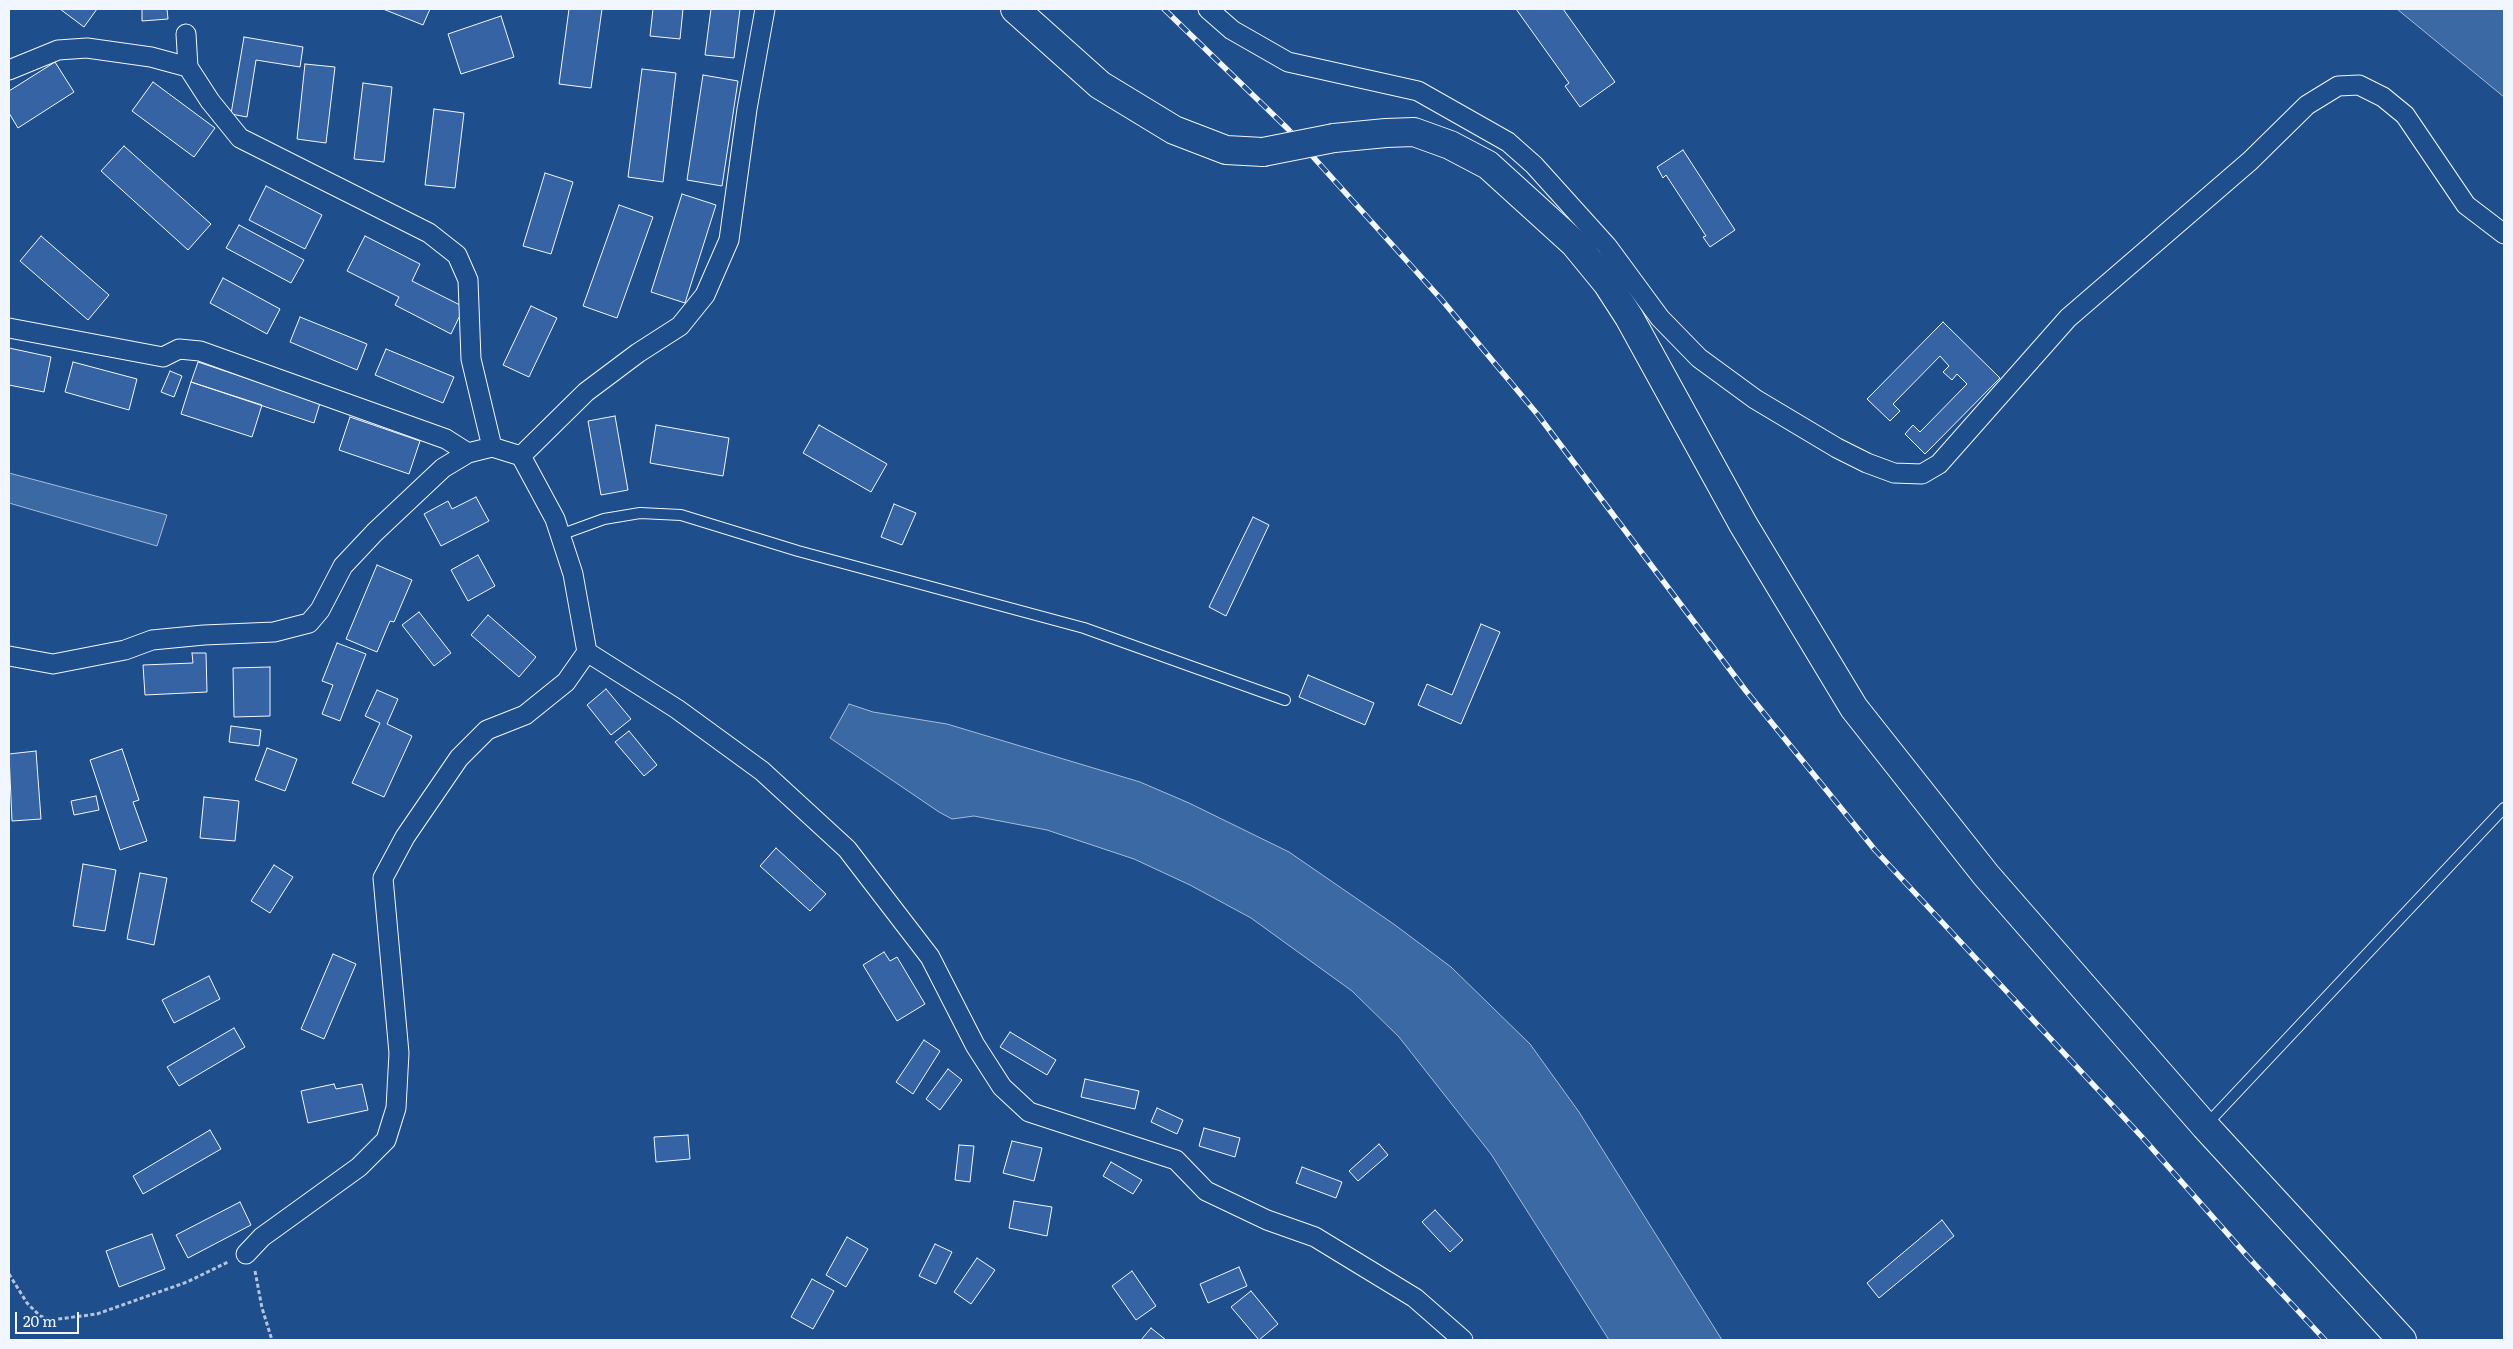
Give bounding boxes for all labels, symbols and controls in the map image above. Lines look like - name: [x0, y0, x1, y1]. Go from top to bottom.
- scale bar: [18, 1302, 81, 1334]
- text: 20 m: [23, 1309, 57, 1332]

